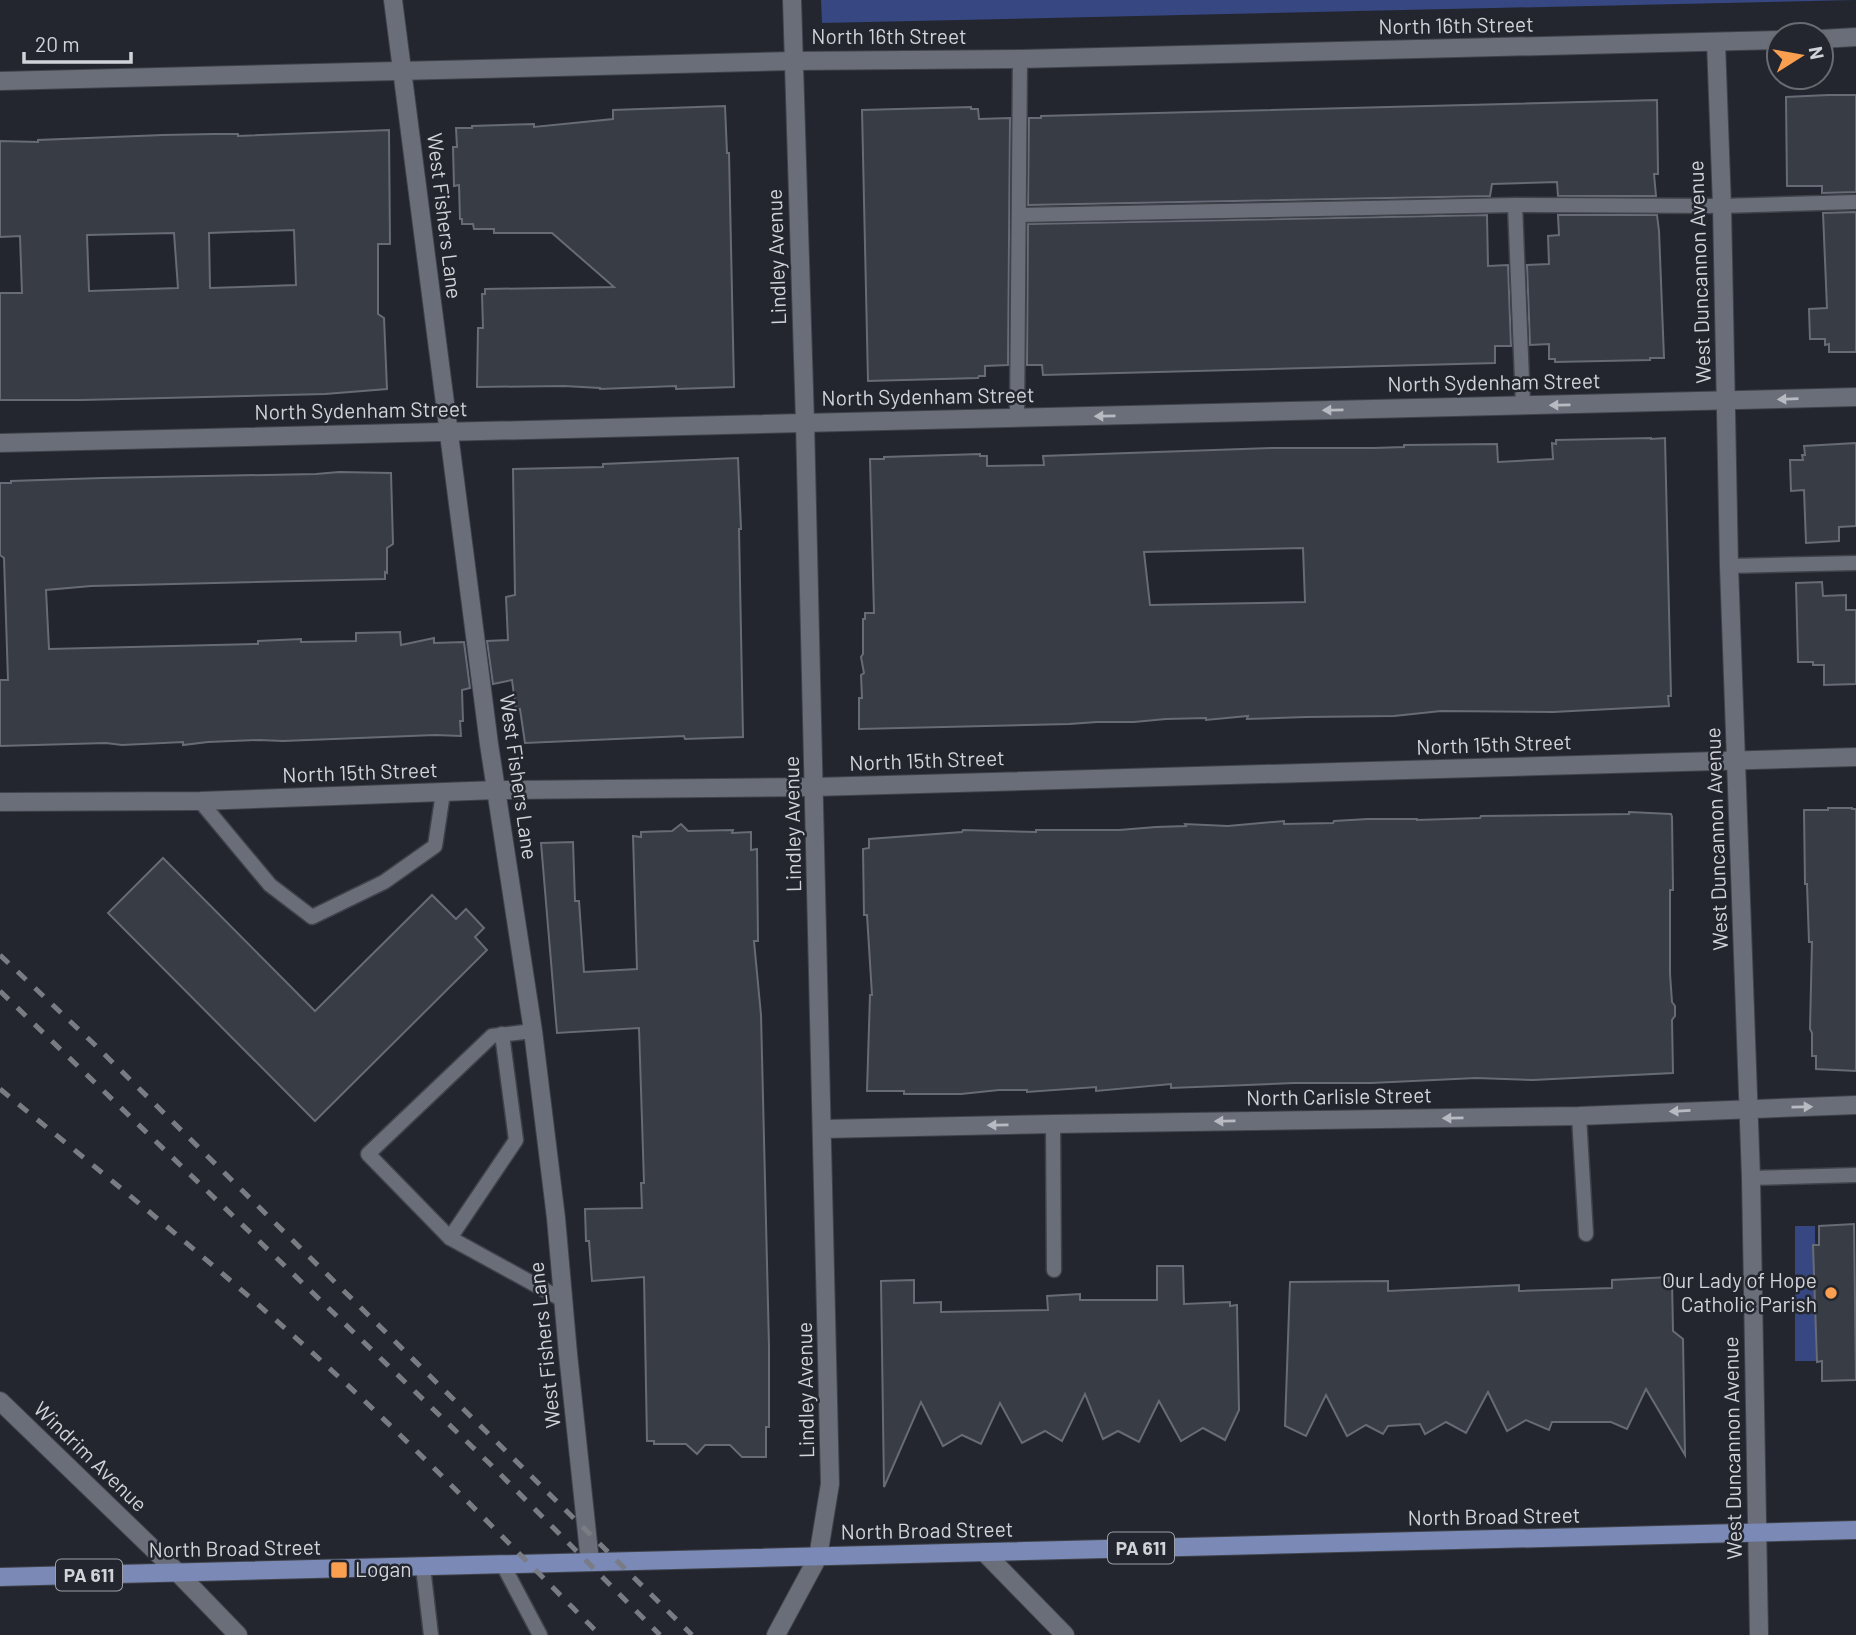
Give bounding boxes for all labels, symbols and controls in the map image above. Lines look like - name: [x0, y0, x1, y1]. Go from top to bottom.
- street label: North 16th Street: [1378, 11, 1534, 38]
- scale bar: [24, 21, 131, 65]
- north arrow: [1765, 21, 1835, 91]
- street label: North 16th Street: [811, 23, 967, 48]
- text: 20 m: [35, 31, 80, 56]
- text: N: [1805, 44, 1830, 61]
- street label: West Fishers Lane: [423, 131, 468, 300]
- street label: West Duncannon Avenue: [1682, 160, 1715, 384]
- street label: Lindley Avenue: [761, 189, 790, 326]
- street label: North Sydenham Street: [1387, 367, 1601, 396]
- street label: North Sydenham Street: [821, 381, 1035, 410]
- one-way arrow: [1777, 393, 1799, 404]
- street label: North Sydenham Street: [254, 395, 468, 424]
- one-way arrow: [1549, 399, 1571, 410]
- one-way arrow: [1322, 404, 1344, 416]
- one-way arrow: [1094, 410, 1116, 421]
- street label: West Fishers Lane: [495, 692, 543, 861]
- street label: West Duncannon Avenue: [1699, 727, 1732, 951]
- street label: North 15th Street: [1416, 728, 1572, 759]
- street label: North 15th Street: [849, 744, 1005, 775]
- street label: North 15th Street: [282, 756, 438, 787]
- street label: Lindley Avenue: [778, 756, 805, 892]
- street label: North Carlisle Street: [1246, 1081, 1432, 1110]
- one-way arrow: [1791, 1101, 1813, 1112]
- one-way arrow: [1669, 1106, 1691, 1117]
- one-way arrow: [1442, 1112, 1464, 1123]
- one-way arrow: [1214, 1115, 1236, 1127]
- one-way arrow: [987, 1119, 1009, 1131]
- street label: West Fishers Lane: [522, 1261, 565, 1430]
- place label: Our Lady of Hope Catholic Parish: [1662, 1267, 1817, 1316]
- marker: Our Lady of Hope Catholic Parish: [1823, 1285, 1839, 1301]
- street label: Lindley Avenue: [791, 1322, 818, 1458]
- street label: West Duncannon Avenue: [1717, 1336, 1746, 1560]
- street label: Windrim Avenue: [29, 1396, 153, 1516]
- street label: North Broad Street: [1407, 1501, 1580, 1530]
- street label: North Broad Street: [840, 1515, 1013, 1544]
- road number: PA 611: [1108, 1532, 1174, 1564]
- street label: North Broad Street: [148, 1533, 321, 1562]
- place label: Logan: [355, 1556, 412, 1581]
- road number: PA 611: [56, 1560, 122, 1590]
- marker: Logan: [329, 1560, 349, 1580]

